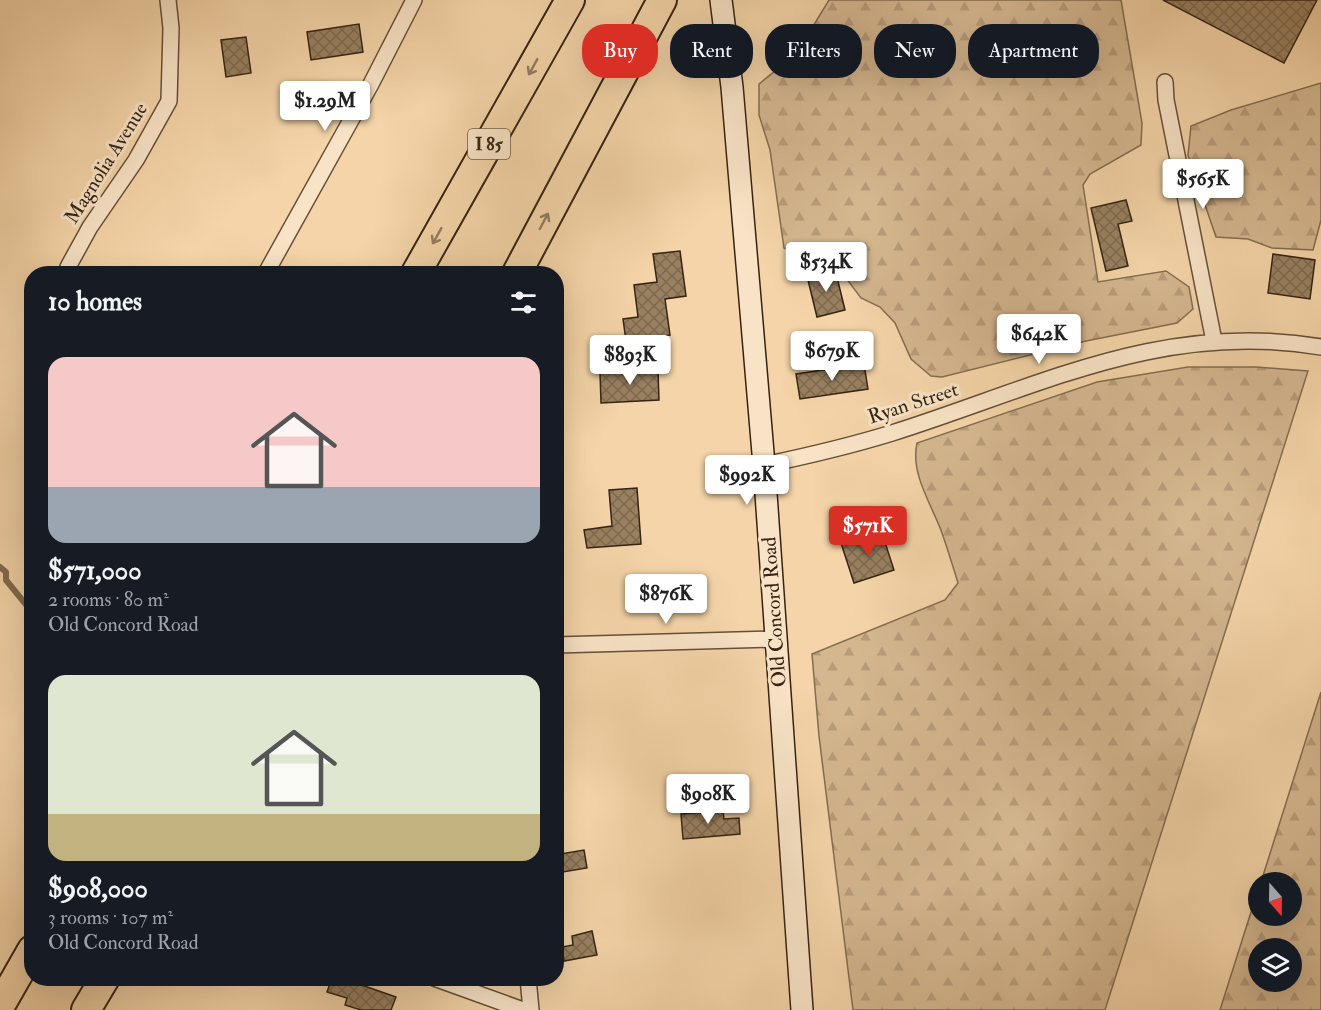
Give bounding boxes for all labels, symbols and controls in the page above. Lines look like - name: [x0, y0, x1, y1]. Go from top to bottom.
- chip: Buy: [582, 24, 658, 78]
- chip: Rent: [670, 24, 753, 78]
- chip: Filters: [765, 24, 862, 78]
- chip: New: [874, 24, 956, 78]
- chip: Apartment: [968, 24, 1099, 78]
- one-way arrow: [527, 58, 539, 75]
- pin: $1.29M: [276, 81, 374, 132]
- text: $1.29M: [294, 88, 356, 113]
- street label: Magnolia Avenue: [59, 98, 153, 228]
- road number: I 85: [468, 129, 510, 159]
- pin: $565K: [1161, 159, 1245, 210]
- text: $565K: [1177, 166, 1229, 191]
- one-way arrow: [539, 213, 550, 231]
- one-way arrow: [431, 227, 442, 245]
- pin: $534K: [784, 242, 868, 293]
- text: $534K: [800, 249, 852, 274]
- text: 10 homes: [48, 286, 142, 318]
- icon: filters: [507, 286, 540, 319]
- pin: $642K: [997, 314, 1081, 365]
- text: $642K: [1011, 321, 1067, 346]
- pin: $679K: [790, 331, 874, 382]
- pin: $893K: [588, 335, 672, 386]
- text: $679K: [805, 338, 859, 363]
- text: $893K: [604, 342, 656, 367]
- street label: Ryan Street: [865, 377, 962, 429]
- icon: home: [240, 396, 348, 504]
- pin: $992K: [705, 455, 789, 506]
- text: $992K: [719, 462, 775, 487]
- pin: $571K: [826, 506, 910, 557]
- text: $571K: [843, 513, 893, 538]
- street label: Old Concord Road: [756, 536, 792, 688]
- text: $571,000: [48, 555, 142, 587]
- pin: $876K: [624, 574, 708, 625]
- text: $876K: [639, 581, 693, 606]
- text: 2 rooms · 80 m²: [48, 587, 169, 612]
- text: Old Concord Road: [48, 612, 199, 637]
- icon: home: [240, 714, 348, 822]
- pin: $908K: [666, 774, 750, 825]
- text: $908K: [680, 781, 736, 806]
- north arrow: [1248, 872, 1302, 926]
- map controls: [1248, 872, 1302, 992]
- text: $908,000: [48, 873, 148, 905]
- text: 3 rooms · 107 m²: [48, 905, 173, 930]
- text: Old Concord Road: [48, 930, 199, 955]
- button: layers: [1248, 938, 1302, 992]

